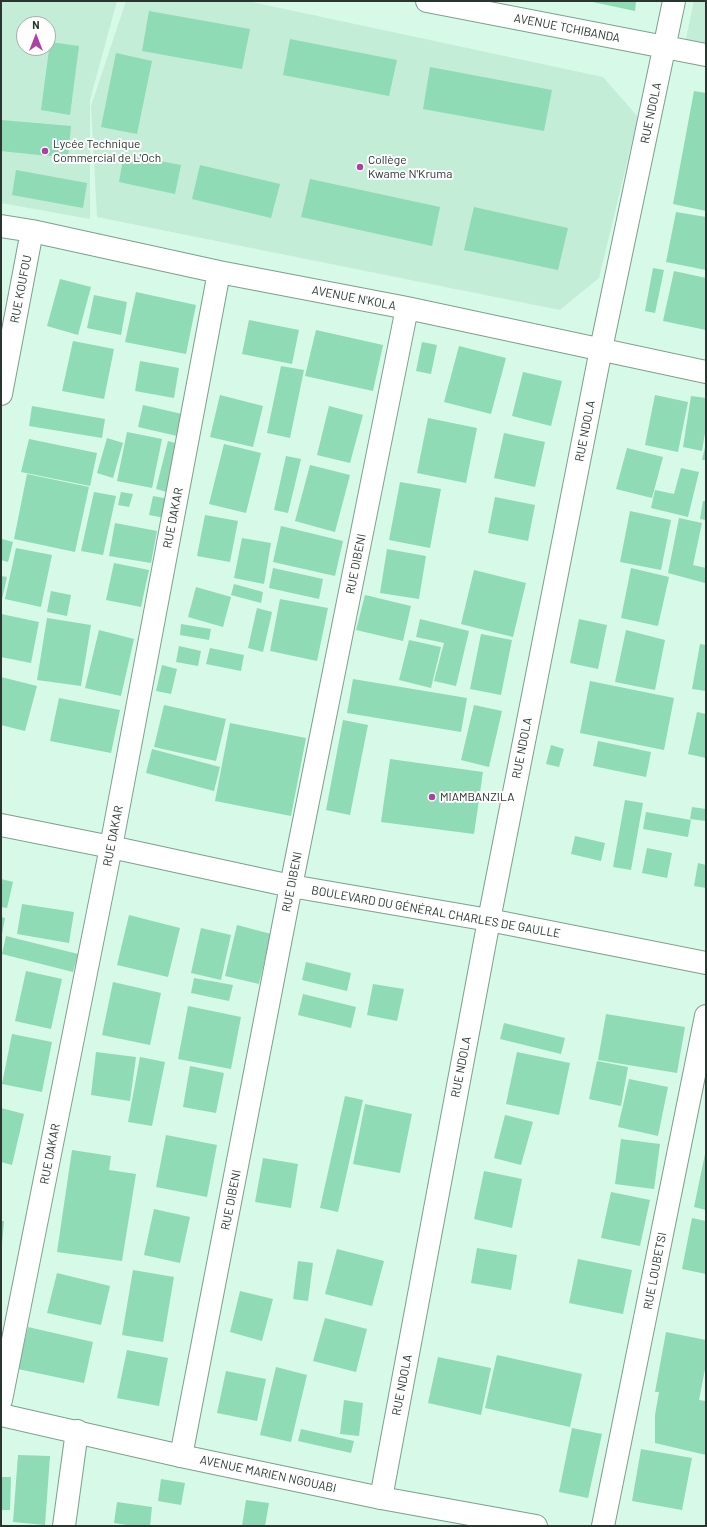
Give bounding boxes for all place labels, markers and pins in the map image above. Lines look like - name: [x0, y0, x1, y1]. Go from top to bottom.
- place label: Lycée Technique Commercial de L'Och: [53, 137, 161, 165]
- marker: Lycée Technique Commercial de L'Och: [40, 146, 50, 156]
- place label: Collège Kwame N'Kruma: [368, 153, 452, 181]
- marker: Collège Kwame N'Kruma: [355, 162, 365, 172]
- place label: MIAMBANZILA: [440, 790, 514, 804]
- marker: MIAMBANZILA: [427, 792, 437, 802]

